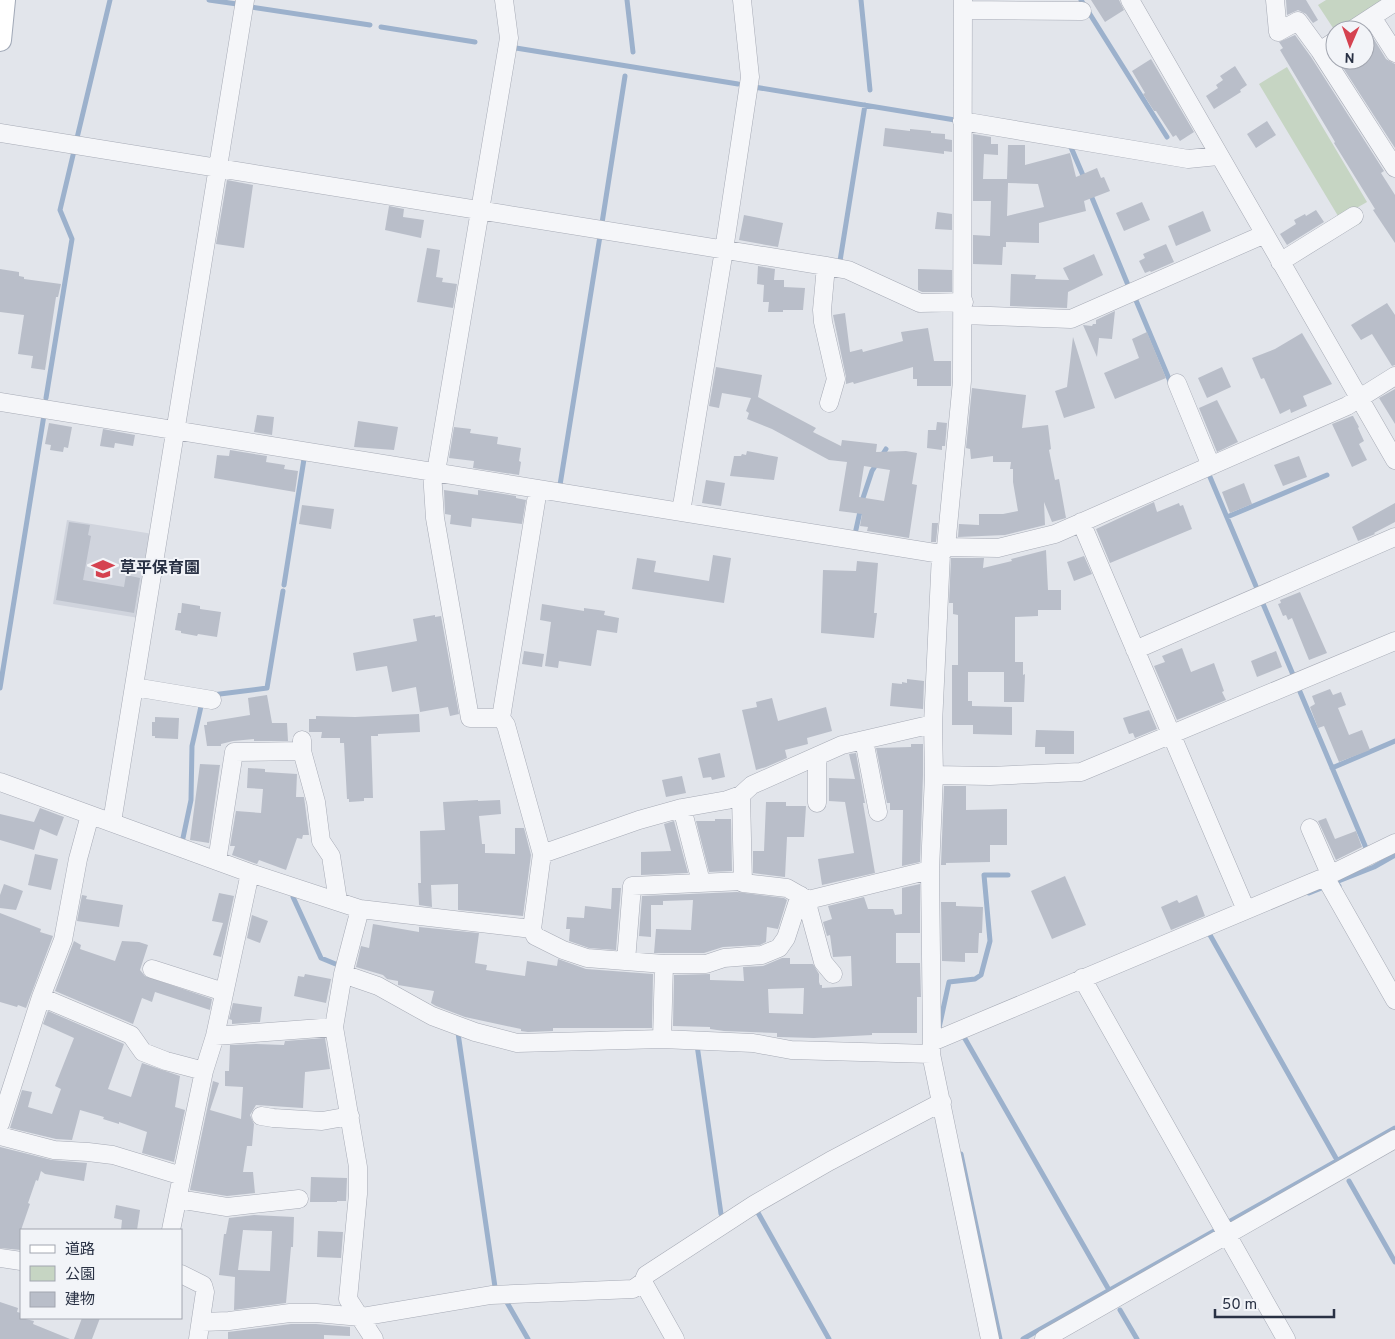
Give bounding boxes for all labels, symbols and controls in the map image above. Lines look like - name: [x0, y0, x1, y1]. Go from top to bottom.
- north arrow: [1325, 20, 1375, 70]
- text: N: [1344, 48, 1355, 65]
- school or university icon: 草平保育園: [90, 556, 116, 582]
- place label: 草平保育園: [120, 559, 200, 579]
- legend: [20, 1229, 182, 1319]
- text: 道路: [65, 1241, 95, 1260]
- text: 公園: [65, 1266, 95, 1285]
- scale bar: [1215, 1286, 1334, 1318]
- text: 建物: [65, 1291, 95, 1310]
- text: 50 m: [1222, 1296, 1257, 1315]

